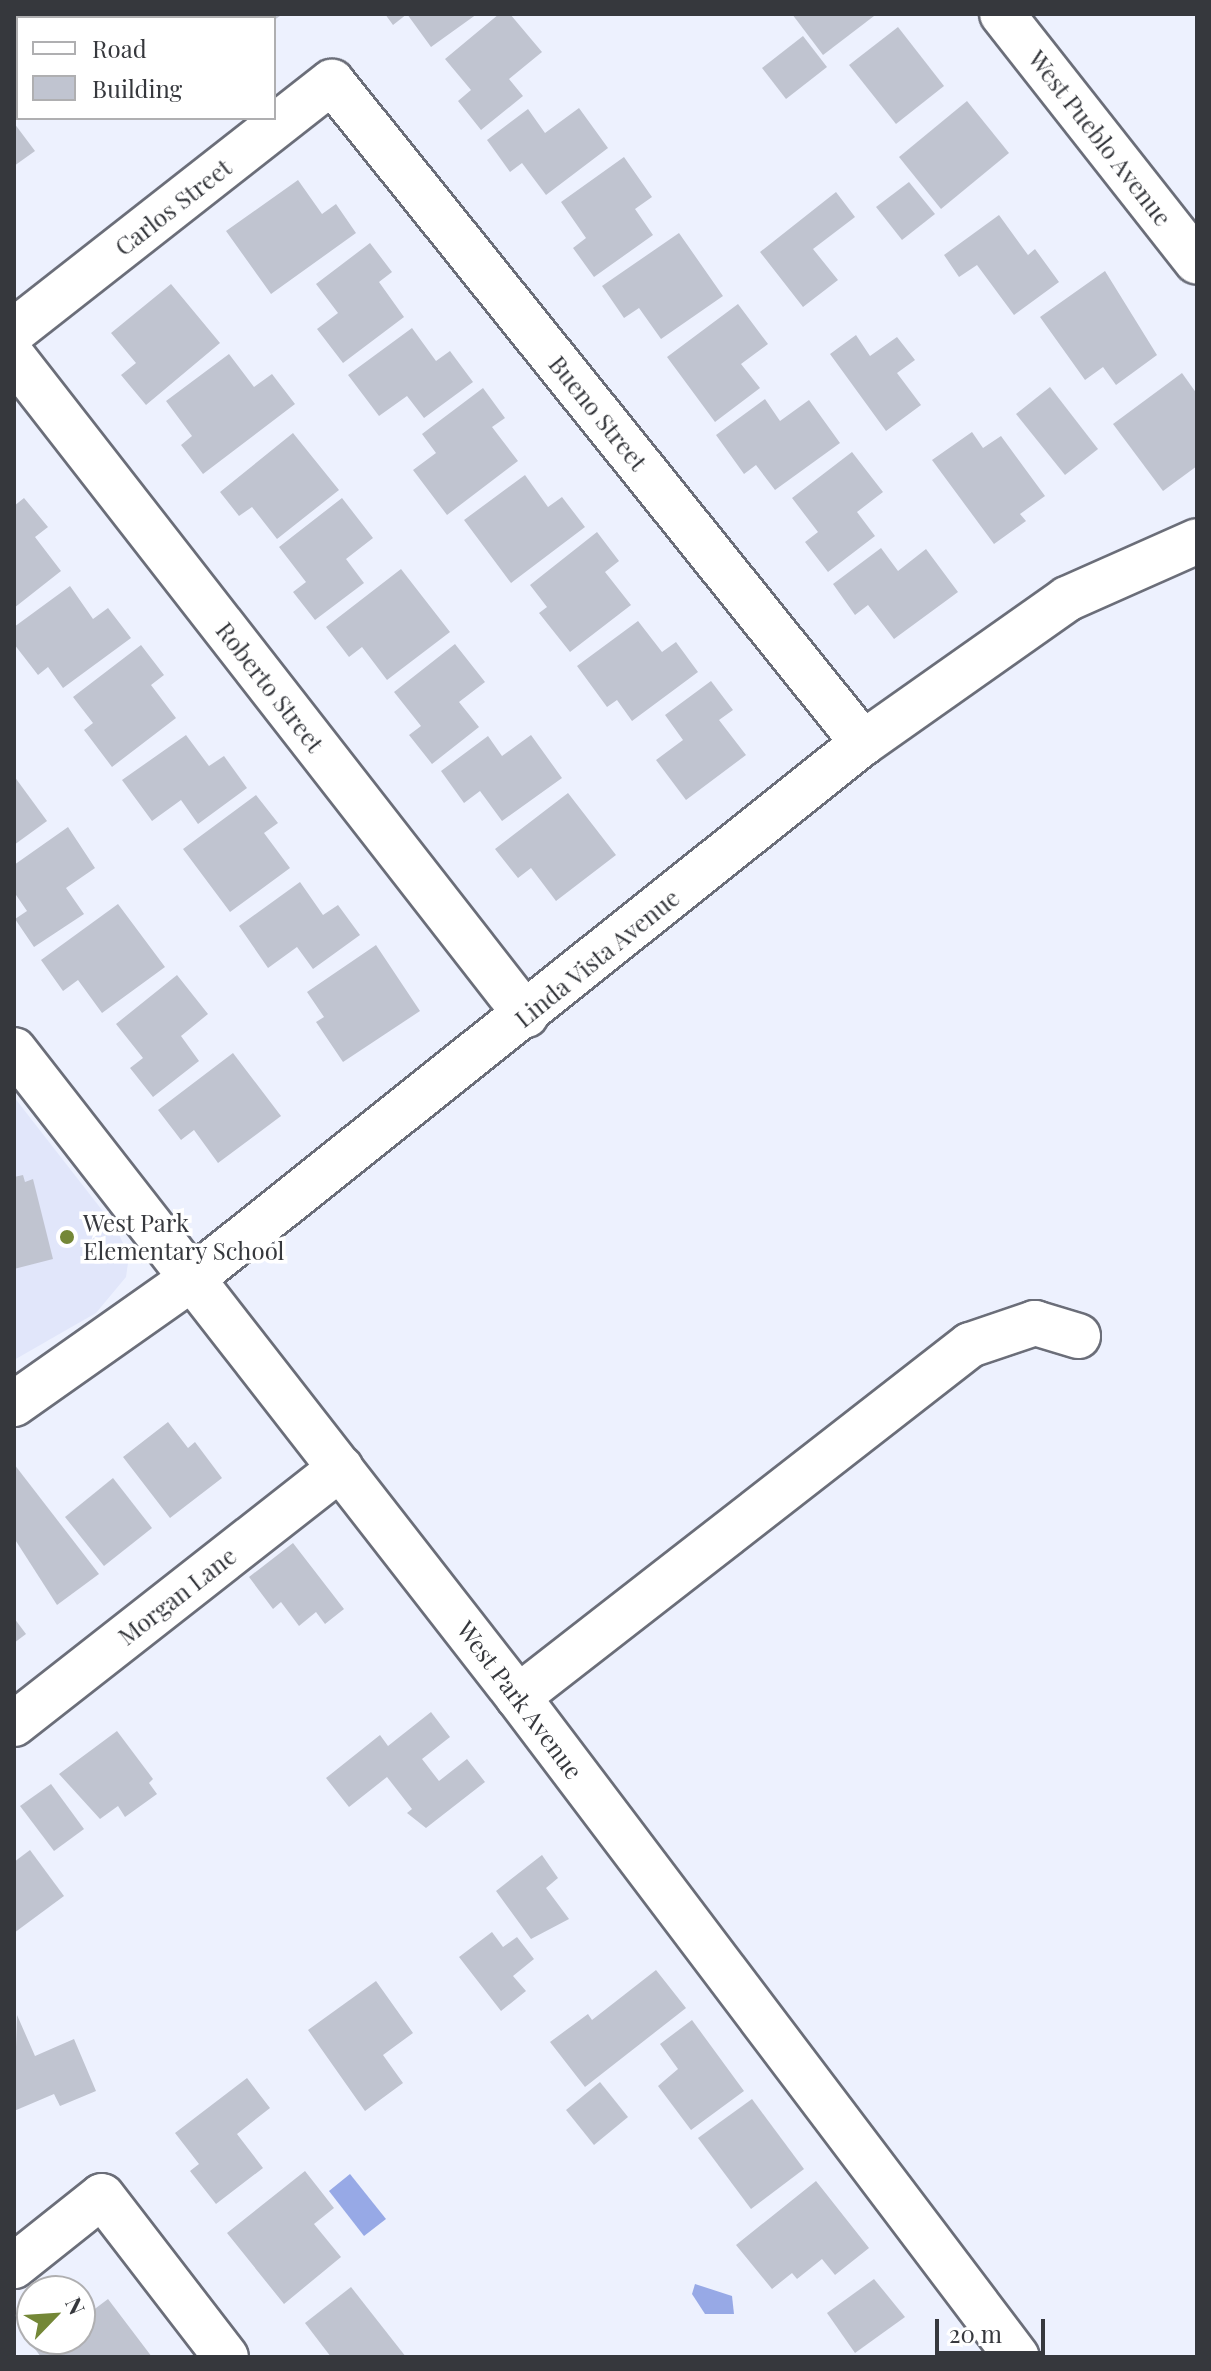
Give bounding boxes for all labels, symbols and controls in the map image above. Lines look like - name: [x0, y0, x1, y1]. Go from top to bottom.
- legend: [16, 16, 276, 120]
- text: Road: [92, 32, 147, 64]
- street label: West Pueblo Avenue: [1022, 44, 1178, 232]
- text: Building: [92, 72, 182, 104]
- street label: Carlos Street: [109, 153, 237, 261]
- street label: Bueno Street: [543, 350, 653, 476]
- street label: Roberto Street: [210, 616, 330, 758]
- street label: Linda Vista Avenue: [508, 882, 686, 1034]
- place label: West Park Elementary School: [83, 1209, 285, 1265]
- marker: West Park Elementary School: [58, 1228, 76, 1246]
- street label: Morgan Lane: [112, 1541, 242, 1651]
- street label: West Park Avenue: [451, 1615, 589, 1785]
- north arrow: [16, 2275, 96, 2355]
- text: N: [59, 2292, 93, 2319]
- scale bar: [939, 2303, 1049, 2353]
- text: 20 m: [949, 2317, 1002, 2349]

